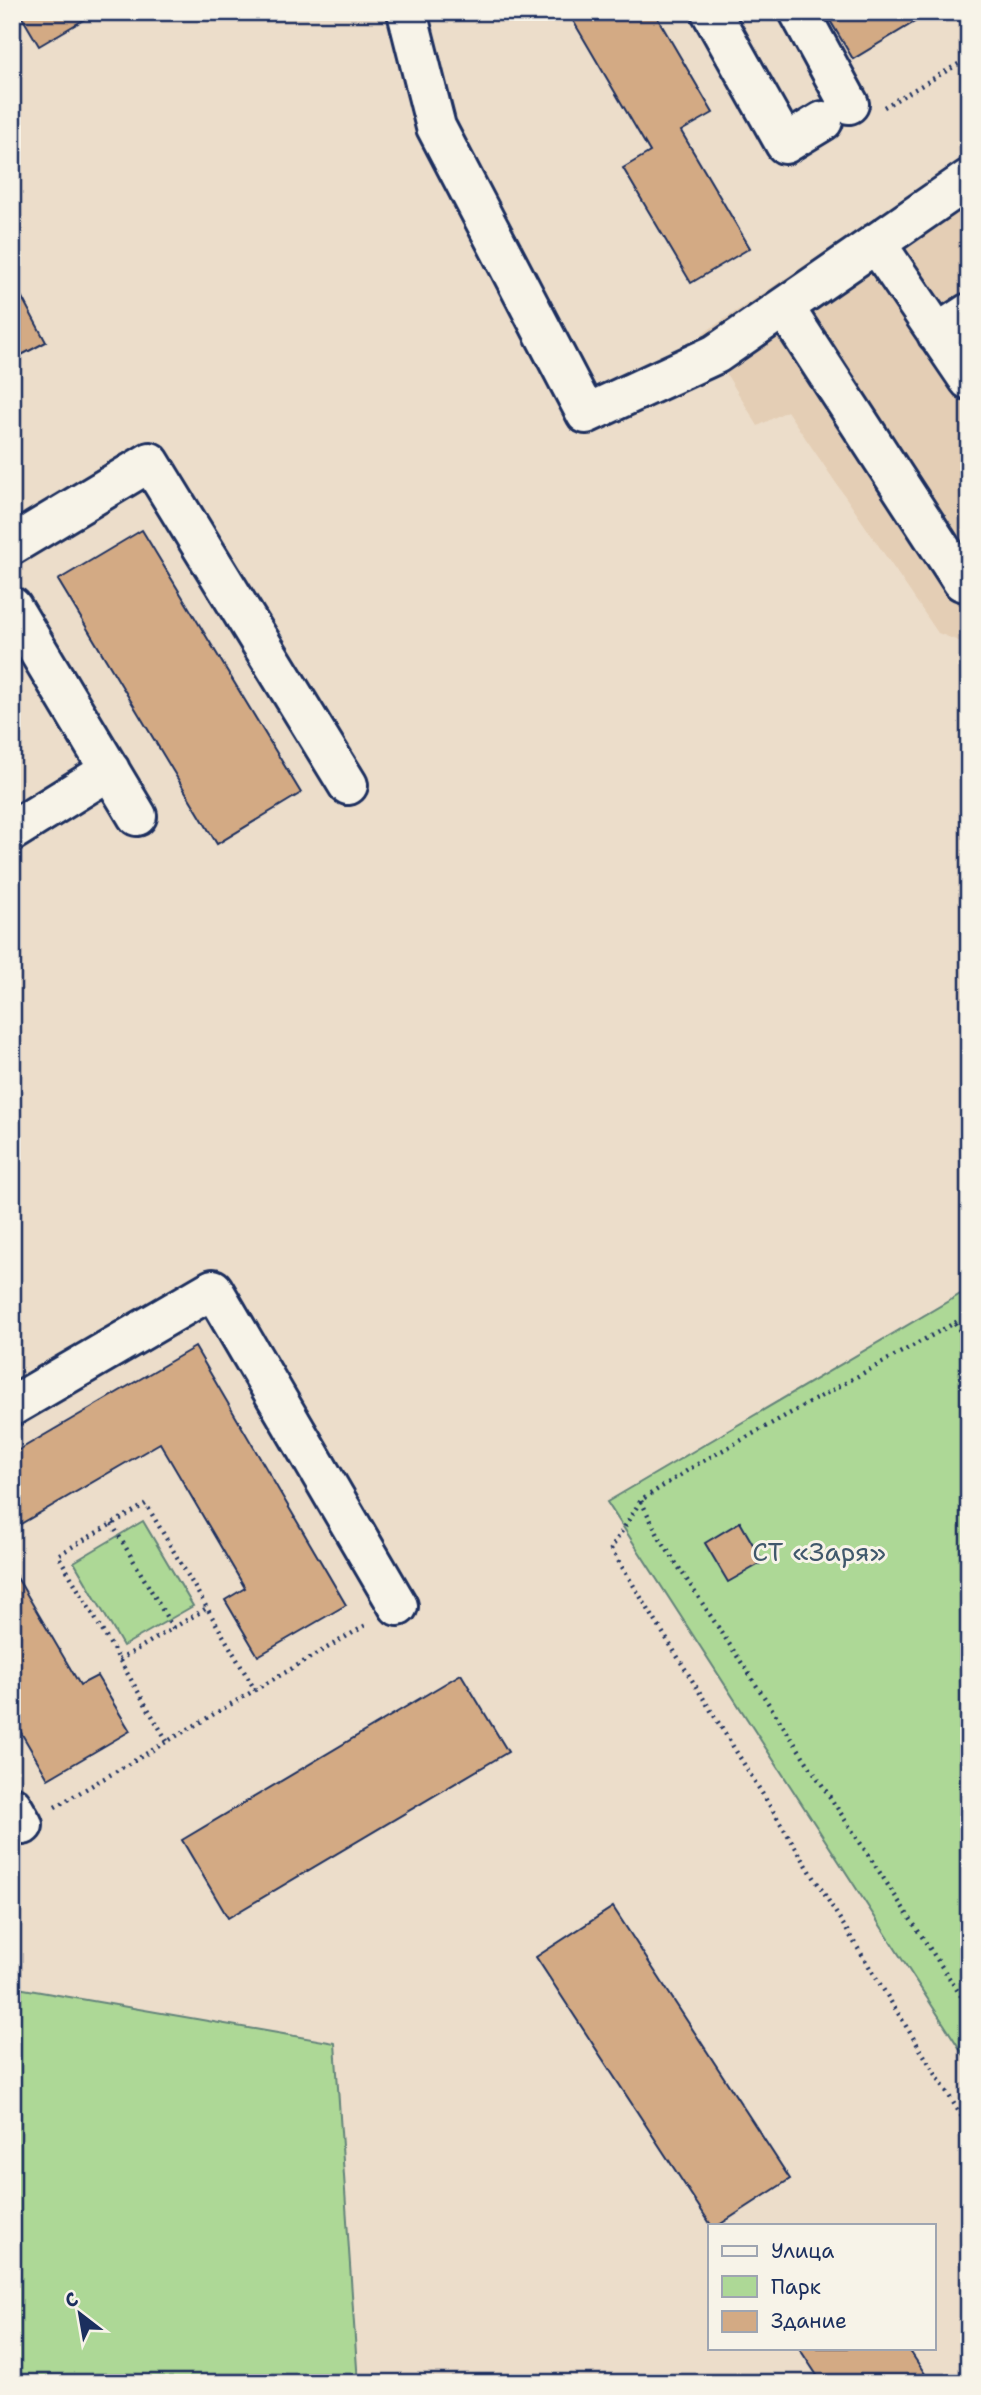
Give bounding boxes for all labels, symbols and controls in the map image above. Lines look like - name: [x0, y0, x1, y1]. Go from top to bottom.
- park label: СТ «Заря»: [752, 1534, 886, 1569]
- legend: [708, 2224, 936, 2350]
- text: Улица: [771, 2237, 834, 2265]
- text: Парк: [771, 2273, 821, 2301]
- north arrow: [46, 2280, 116, 2350]
- text: С: [60, 2286, 83, 2314]
- text: Здание: [771, 2307, 847, 2335]

